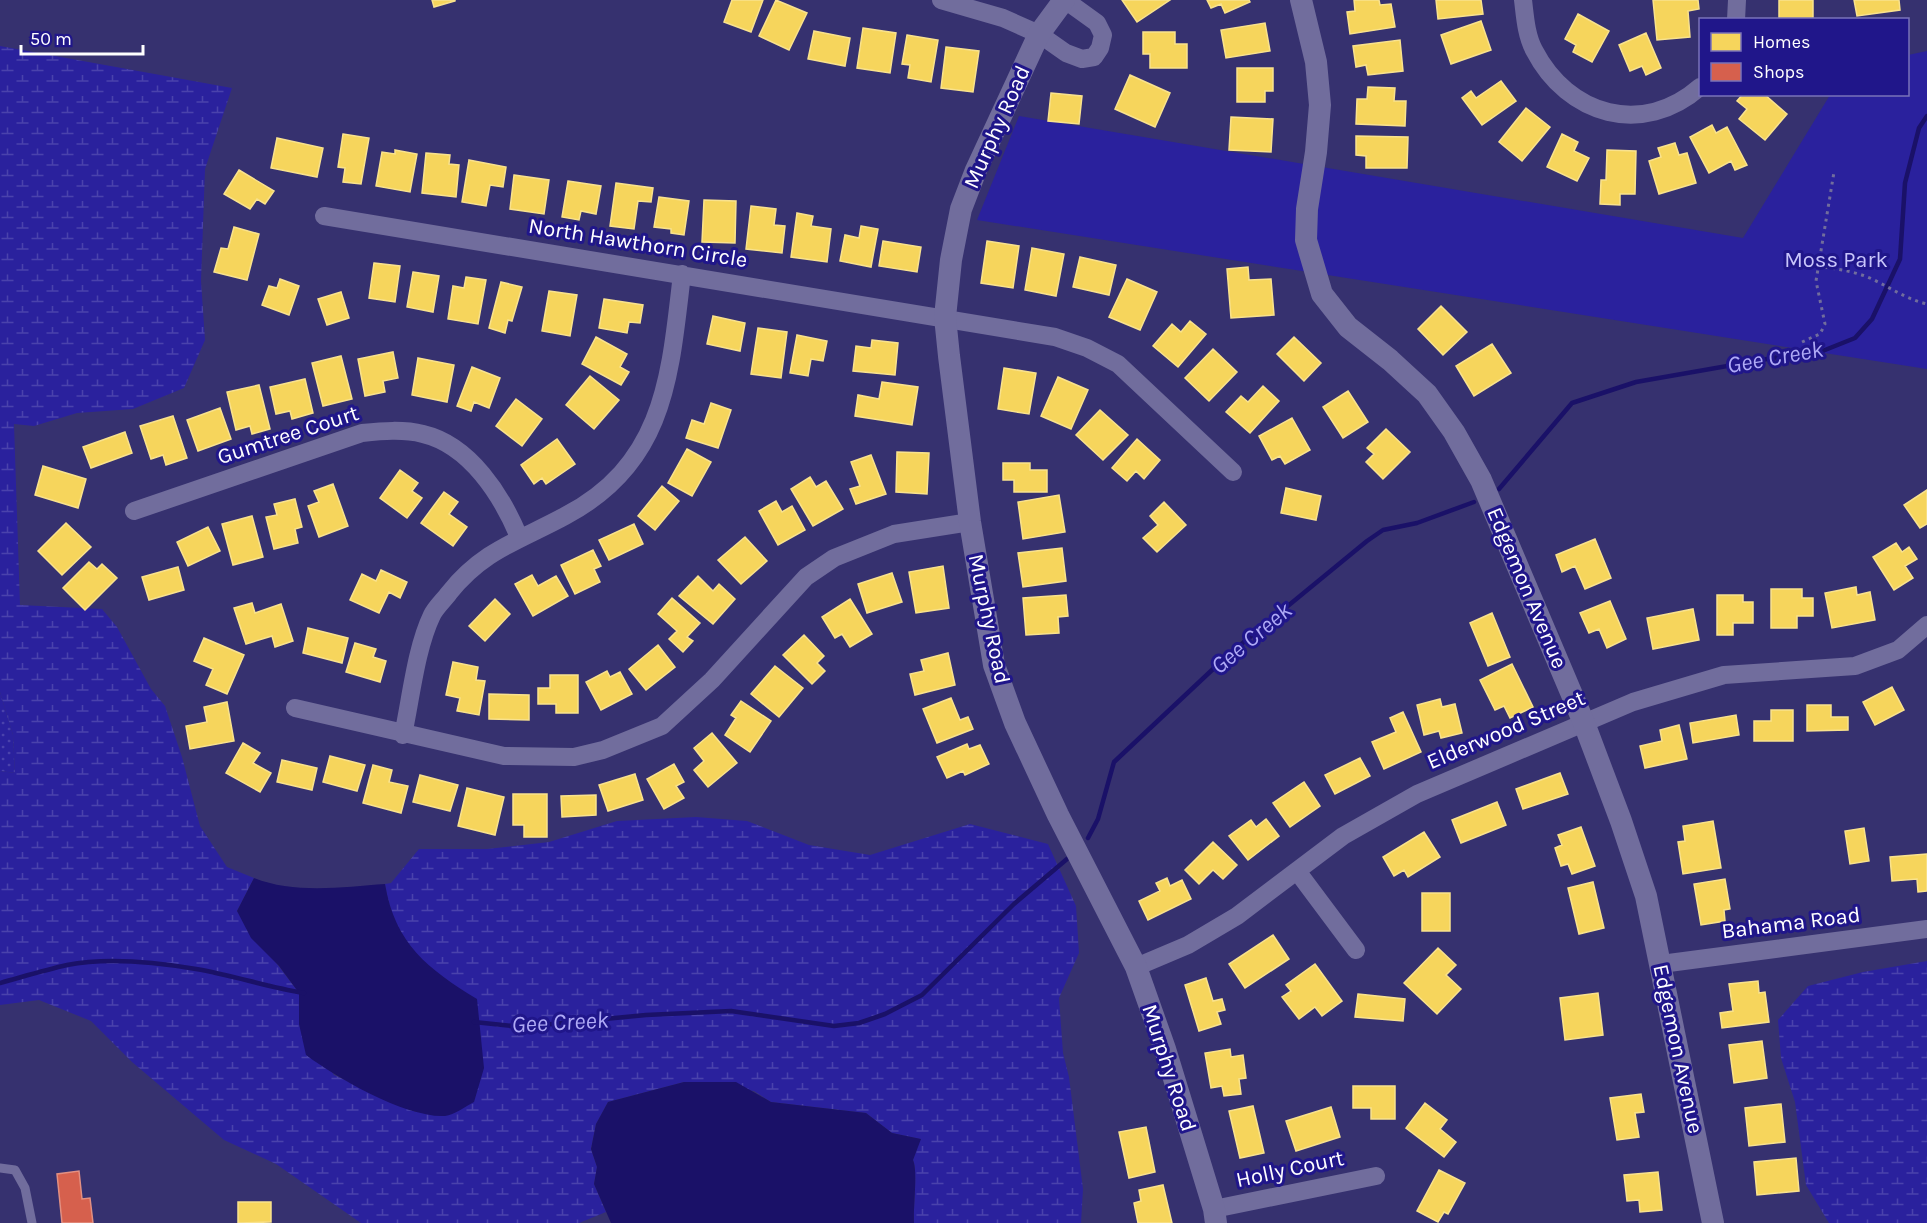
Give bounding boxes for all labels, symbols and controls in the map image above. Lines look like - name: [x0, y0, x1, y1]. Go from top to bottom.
- scale bar: [21, 18, 142, 56]
- legend: [1699, 18, 1909, 96]
- text: 50 m: [30, 28, 72, 50]
- text: Homes: [1753, 31, 1810, 53]
- street label: Murphy Road: [958, 61, 1036, 193]
- text: Shops: [1753, 61, 1805, 83]
- street label: North Hawthorn Circle: [527, 213, 749, 273]
- park label: Moss Park: [1784, 247, 1888, 273]
- water label: Gee Creek: [1725, 335, 1826, 379]
- street label: Gumtree Court: [214, 400, 362, 470]
- street label: Edgemon Avenue: [1481, 503, 1573, 673]
- street label: Murphy Road: [963, 552, 1015, 686]
- water label: Gee Creek: [1205, 596, 1298, 680]
- street label: Elderwood Street: [1423, 685, 1589, 775]
- street label: Bahama Road: [1720, 902, 1862, 944]
- street label: Edgemon Avenue: [1647, 962, 1709, 1136]
- street label: Murphy Road: [1136, 1001, 1202, 1135]
- water label: Gee Creek: [511, 1005, 610, 1039]
- street label: Holly Court: [1234, 1145, 1346, 1193]

